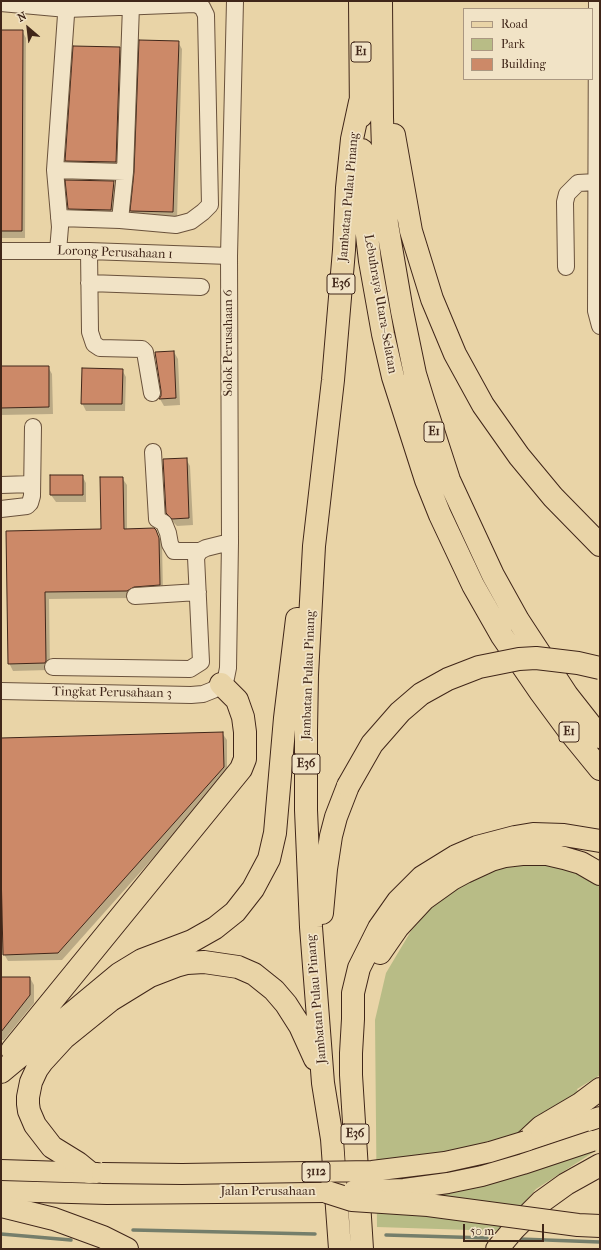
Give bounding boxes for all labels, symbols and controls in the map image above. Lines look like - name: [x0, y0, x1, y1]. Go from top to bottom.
- north arrow: [8, 8, 48, 48]
- legend: [463, 8, 593, 80]
- text: N: [15, 9, 29, 25]
- text: Road: [501, 17, 528, 31]
- text: Park: [501, 37, 525, 51]
- road number: E1: [351, 42, 371, 62]
- text: Building: [501, 57, 546, 71]
- street label: Jambatan Pulau Pinang: [336, 132, 362, 262]
- street label: Lebuhraya Utara–Selatan: [360, 233, 400, 375]
- street label: Lorong Perusahaan 1: [57, 243, 173, 263]
- road number: E36: [327, 274, 355, 294]
- street label: Solok Perusahaan 6: [221, 289, 237, 397]
- road number: E1: [424, 422, 444, 442]
- street label: Jambatan Pulau Pinang: [299, 610, 319, 740]
- street label: Tingkat Perusahaan 3: [52, 684, 172, 702]
- road number: E1: [559, 722, 579, 742]
- road number: E36: [292, 754, 320, 774]
- street label: Jambatan Pulau Pinang: [304, 934, 330, 1064]
- road number: E36: [341, 1124, 369, 1144]
- road number: 3112: [302, 1162, 330, 1182]
- street label: Jalan Perusahaan: [220, 1184, 316, 1200]
- scale bar: [465, 1216, 546, 1242]
- text: 50 m: [470, 1224, 494, 1238]

